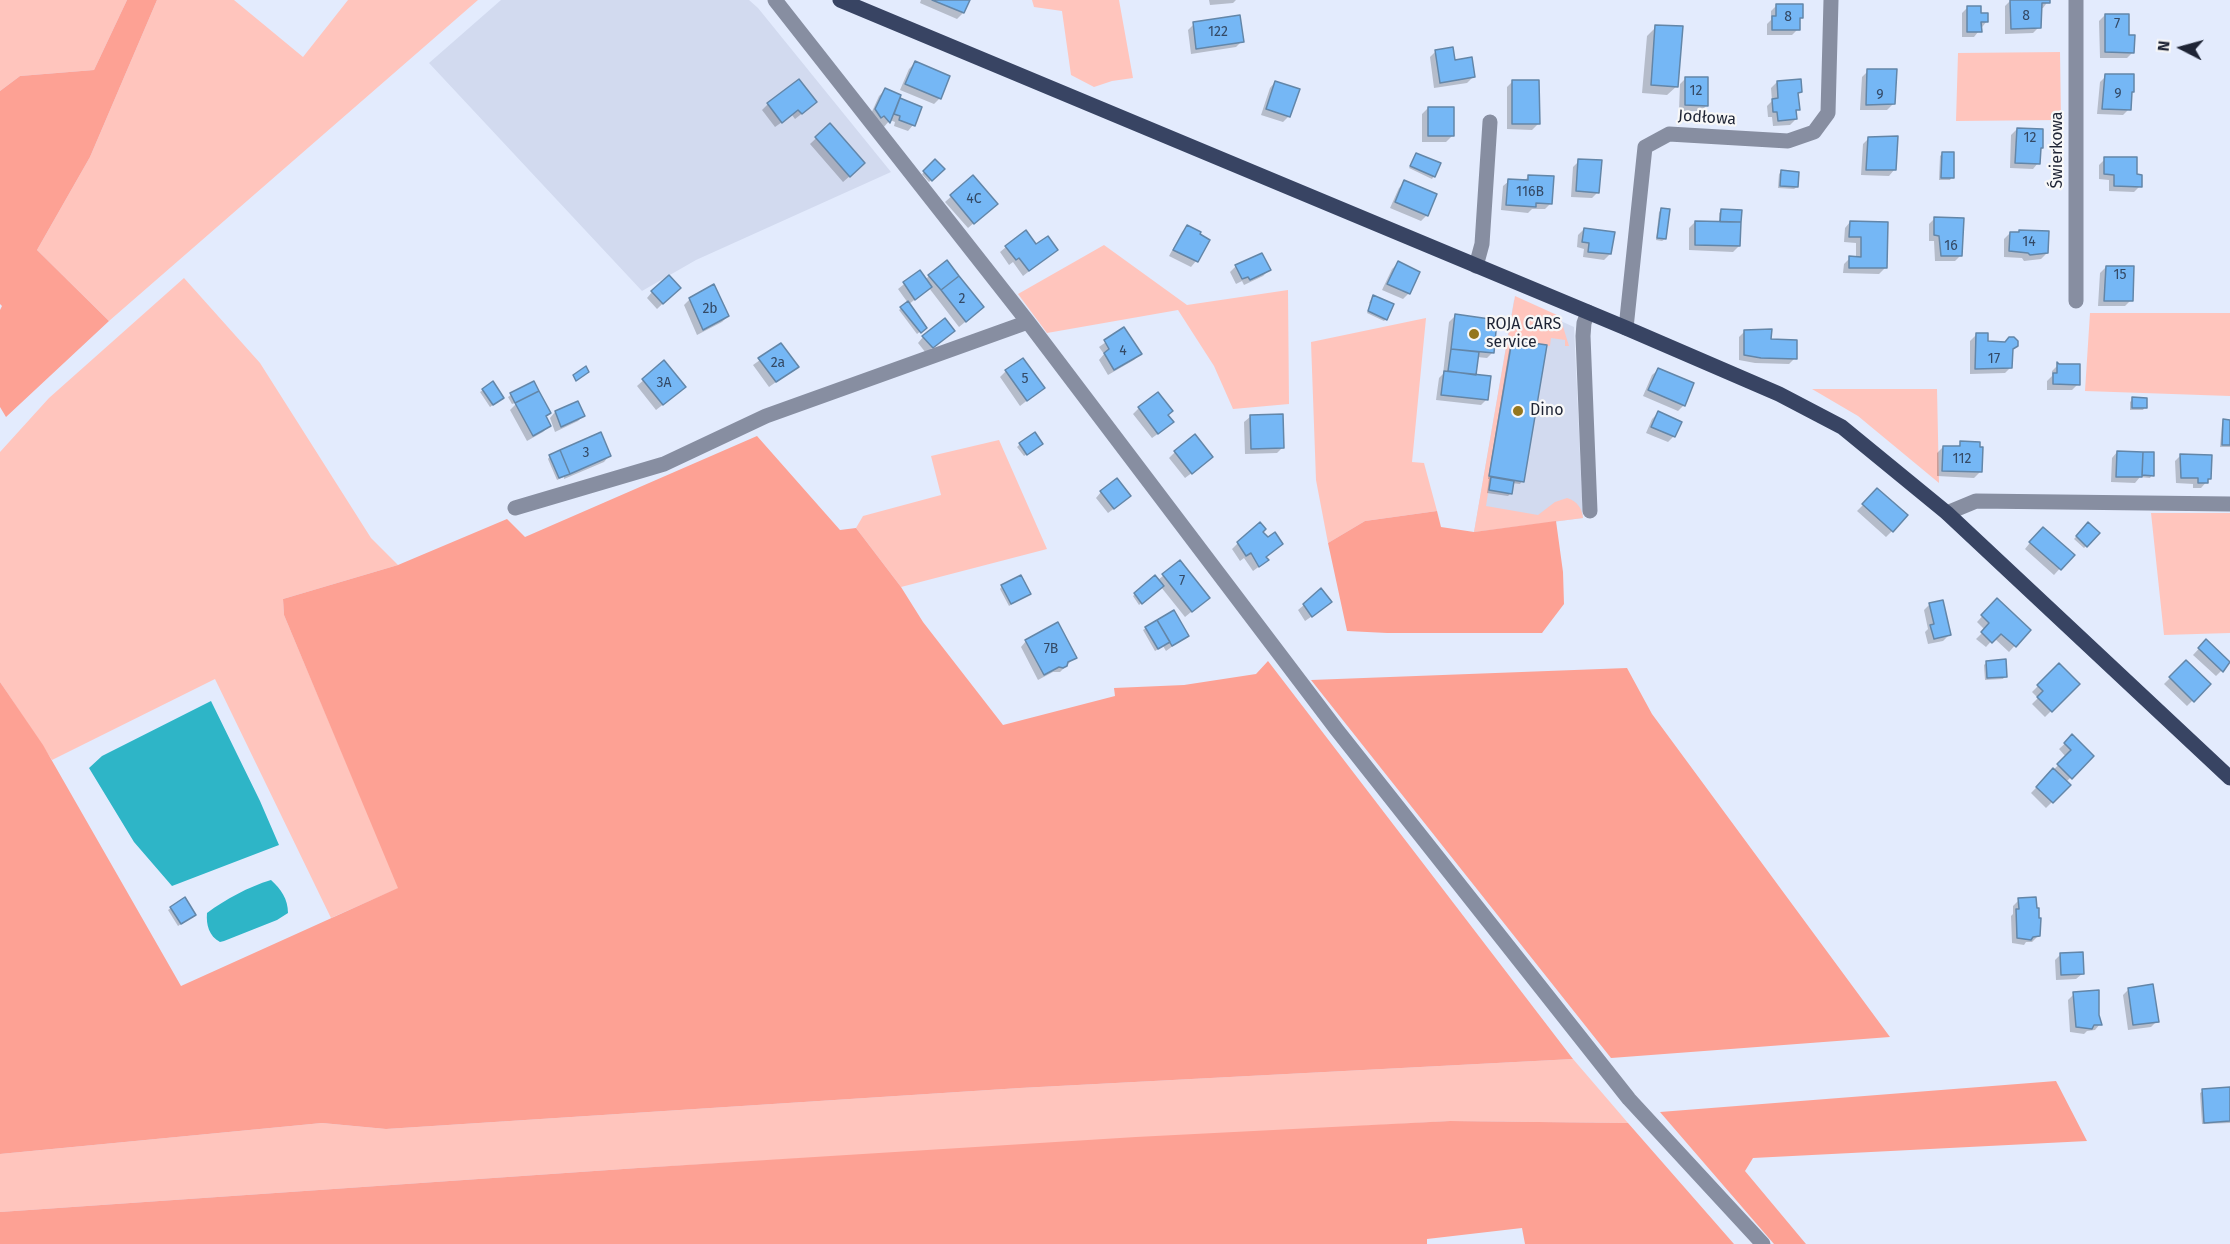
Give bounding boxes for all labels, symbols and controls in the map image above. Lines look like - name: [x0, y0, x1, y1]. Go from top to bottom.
- house number: 8: [2022, 8, 2030, 24]
- house number: 8: [1784, 9, 1792, 25]
- house number: 7: [2114, 16, 2120, 32]
- north arrow: [2152, 18, 2212, 78]
- house number: 122: [1208, 24, 1228, 40]
- text: N: [2154, 40, 2174, 52]
- house number: 12: [1690, 83, 1702, 99]
- house number: 9: [2114, 86, 2122, 102]
- house number: 9: [1876, 87, 1884, 103]
- street label: Jodłowa: [1677, 106, 1737, 130]
- street label: Świerkowa: [2048, 112, 2068, 188]
- house number: 12: [2024, 130, 2036, 146]
- house number: 116B: [1516, 184, 1544, 200]
- house number: 4C: [966, 191, 982, 207]
- house number: 14: [2022, 234, 2036, 250]
- house number: 16: [1944, 238, 1958, 254]
- house number: 15: [2113, 267, 2127, 283]
- house number: 2: [959, 291, 965, 307]
- house number: 2b: [702, 301, 718, 317]
- place label: ROJA CARS service: [1486, 315, 1561, 353]
- marker: ROJA CARS service: [1467, 327, 1481, 341]
- house number: 4: [1119, 343, 1127, 359]
- house number: 17: [1988, 351, 2000, 367]
- house number: 2a: [771, 355, 785, 371]
- house number: 5: [1021, 371, 1029, 387]
- house number: 3A: [656, 375, 672, 391]
- place label: Dino: [1530, 401, 1564, 421]
- marker: Dino: [1511, 404, 1525, 418]
- house number: 3: [583, 445, 589, 461]
- house number: 112: [1953, 451, 1971, 467]
- house number: 7: [1179, 573, 1185, 589]
- house number: 7B: [1044, 641, 1058, 657]

